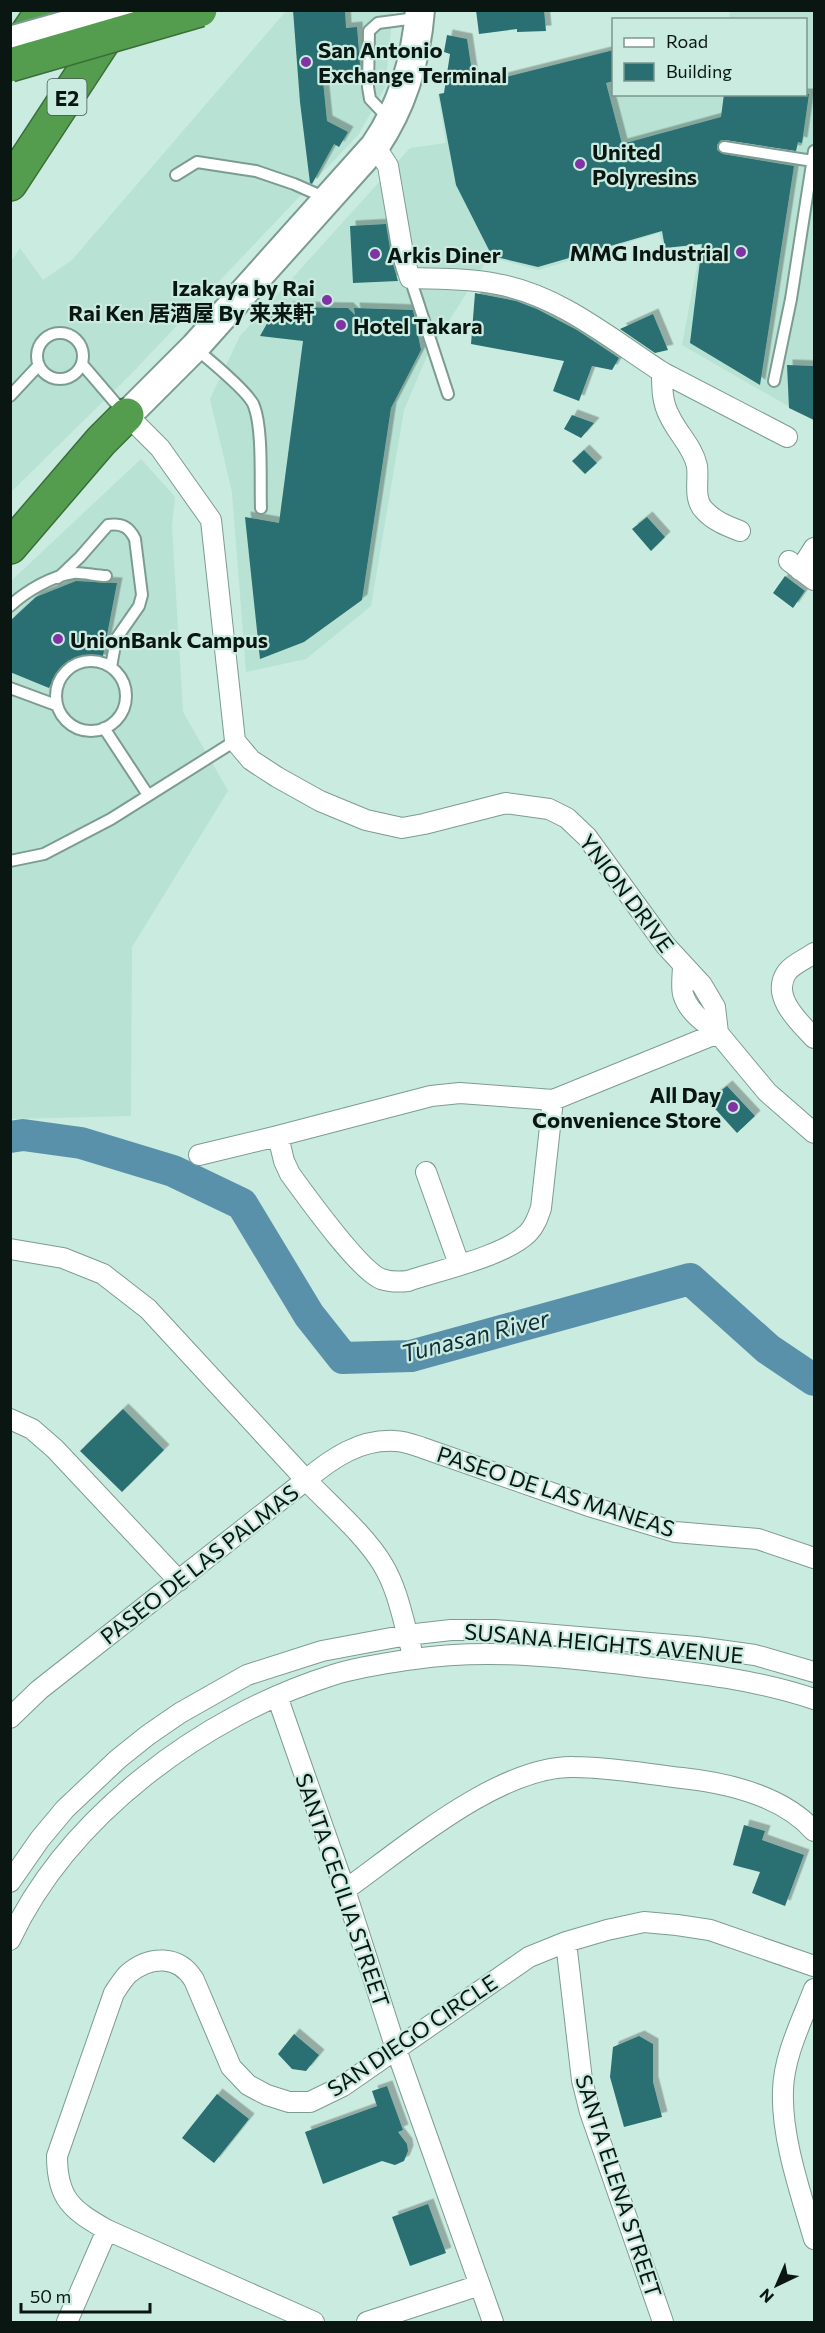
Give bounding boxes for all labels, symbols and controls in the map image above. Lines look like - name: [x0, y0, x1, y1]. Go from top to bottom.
- legend: [612, 18, 807, 96]
- text: Road: [666, 30, 708, 52]
- place label: San Antonio Exchange Terminal: [318, 36, 507, 88]
- marker: San Antonio Exchange Terminal: [299, 55, 313, 69]
- text: Building: [666, 60, 732, 82]
- road number: E2: [48, 79, 86, 115]
- place label: United Polyresins: [592, 138, 697, 190]
- marker: United Polyresins: [573, 157, 587, 171]
- place label: MMG Industrial: [569, 239, 729, 266]
- place label: Arkis Diner: [387, 241, 501, 268]
- marker: MMG Industrial: [734, 245, 748, 259]
- marker: Arkis Diner: [368, 247, 382, 261]
- place label: Izakaya by Rai Rai Ken 居酒屋 By 来来軒: [68, 274, 315, 326]
- marker: Izakaya by Rai Rai Ken 居酒屋 By 来来軒: [320, 293, 334, 307]
- place label: Hotel Takara: [353, 312, 483, 339]
- marker: Hotel Takara: [334, 318, 348, 332]
- place label: UnionBank Campus: [70, 626, 268, 653]
- marker: UnionBank Campus: [51, 632, 65, 646]
- street label: YNION DRIVE: [574, 829, 680, 957]
- place label: All Day Convenience Store: [532, 1081, 721, 1133]
- marker: All Day Convenience Store: [726, 1100, 740, 1114]
- water label: Tunasan River: [398, 1302, 553, 1367]
- street label: PASEO DE LAS MANEAS: [434, 1440, 678, 1542]
- street label: PASEO DE LAS PALMAS: [95, 1478, 303, 1650]
- street label: SUSANA HEIGHTS AVENUE: [463, 1617, 745, 1669]
- street label: SANTA CECILIA STREET: [290, 1770, 396, 2010]
- street label: SAN DIEGO CIRCLE: [322, 1968, 502, 2102]
- street label: SANTA ELENA STREET: [570, 2071, 668, 2301]
- north arrow: [747, 2255, 807, 2315]
- scale bar: [21, 2276, 150, 2314]
- text: 50 m: [30, 2285, 71, 2307]
- text: N: [755, 2285, 777, 2307]

